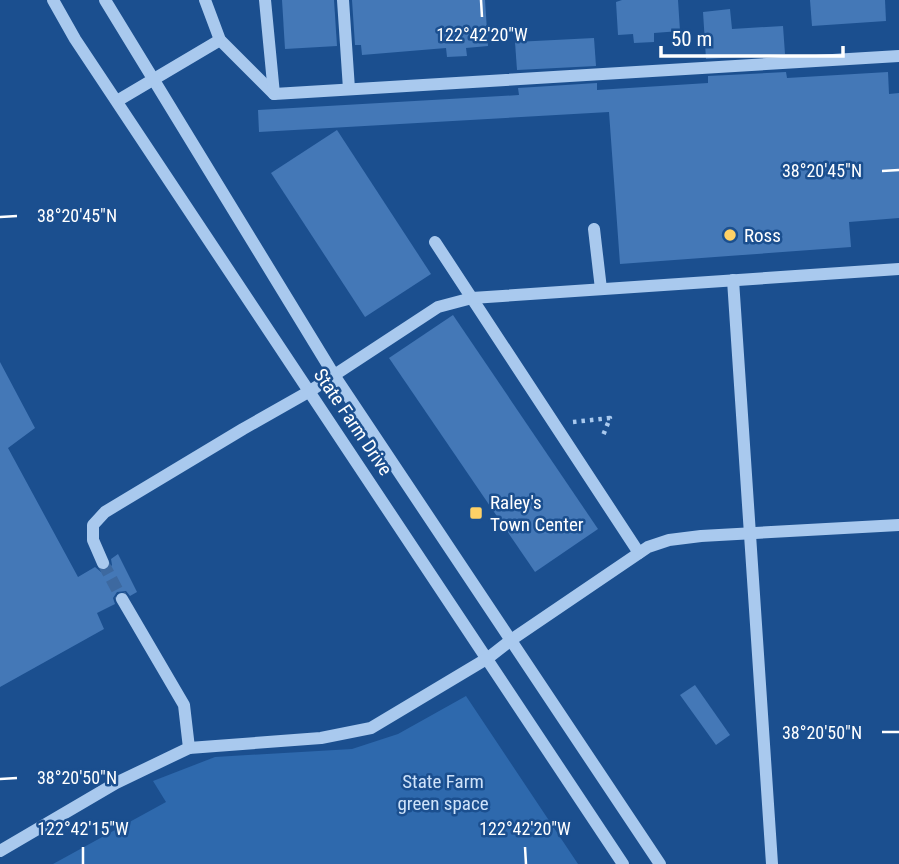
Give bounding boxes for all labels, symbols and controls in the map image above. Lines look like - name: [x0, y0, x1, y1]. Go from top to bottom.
- scale bar: [661, 14, 843, 58]
- text: 122°42'20"W: [436, 24, 528, 45]
- text: 50 m: [671, 27, 712, 51]
- text: 38°20'45"N: [782, 160, 862, 181]
- text: 38°20'45"N: [37, 205, 117, 226]
- place label: Ross: [744, 224, 781, 247]
- marker: Ross: [722, 227, 738, 243]
- street label: State Farm Drive: [309, 364, 397, 480]
- place label: Raley's Town Center: [490, 491, 584, 536]
- marker: Raley's Town Center: [468, 505, 484, 521]
- text: 38°20'50"N: [782, 722, 862, 743]
- text: 38°20'50"N: [37, 767, 117, 788]
- park label: State Farm green space: [397, 770, 489, 815]
- text: 122°42'15"W: [37, 818, 129, 839]
- text: 122°42'20"W: [479, 818, 571, 839]

